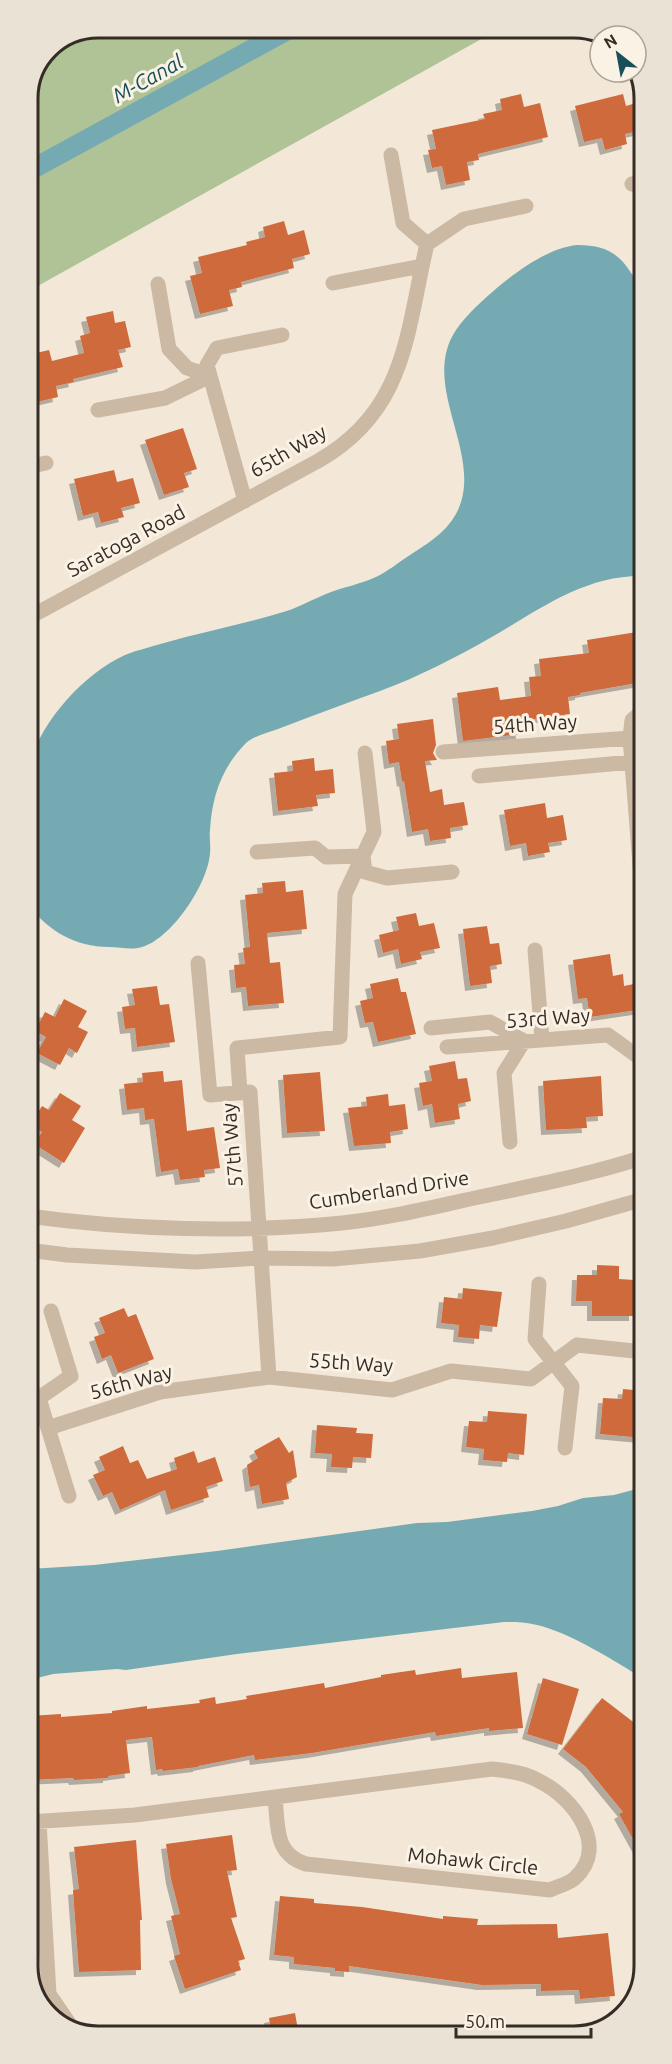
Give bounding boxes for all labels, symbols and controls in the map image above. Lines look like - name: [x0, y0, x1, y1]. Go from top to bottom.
- north arrow: [588, 24, 648, 84]
- text: N: [601, 30, 620, 52]
- water label: M-Canal: [108, 49, 187, 107]
- street label: 65th Way: [245, 419, 330, 482]
- street label: Saratoga Road: [63, 500, 189, 581]
- street label: 54th Way: [492, 709, 578, 738]
- street label: 53rd Way: [505, 1003, 591, 1032]
- street label: 57th Way: [216, 1102, 247, 1188]
- street label: Cumberland Drive: [307, 1166, 471, 1214]
- street label: 55th Way: [308, 1348, 394, 1377]
- street label: 56th Way: [87, 1359, 175, 1404]
- street label: Mohawk Circle: [407, 1842, 540, 1879]
- scale bar: [456, 2001, 591, 2039]
- text: 50 m: [465, 2011, 505, 2031]

